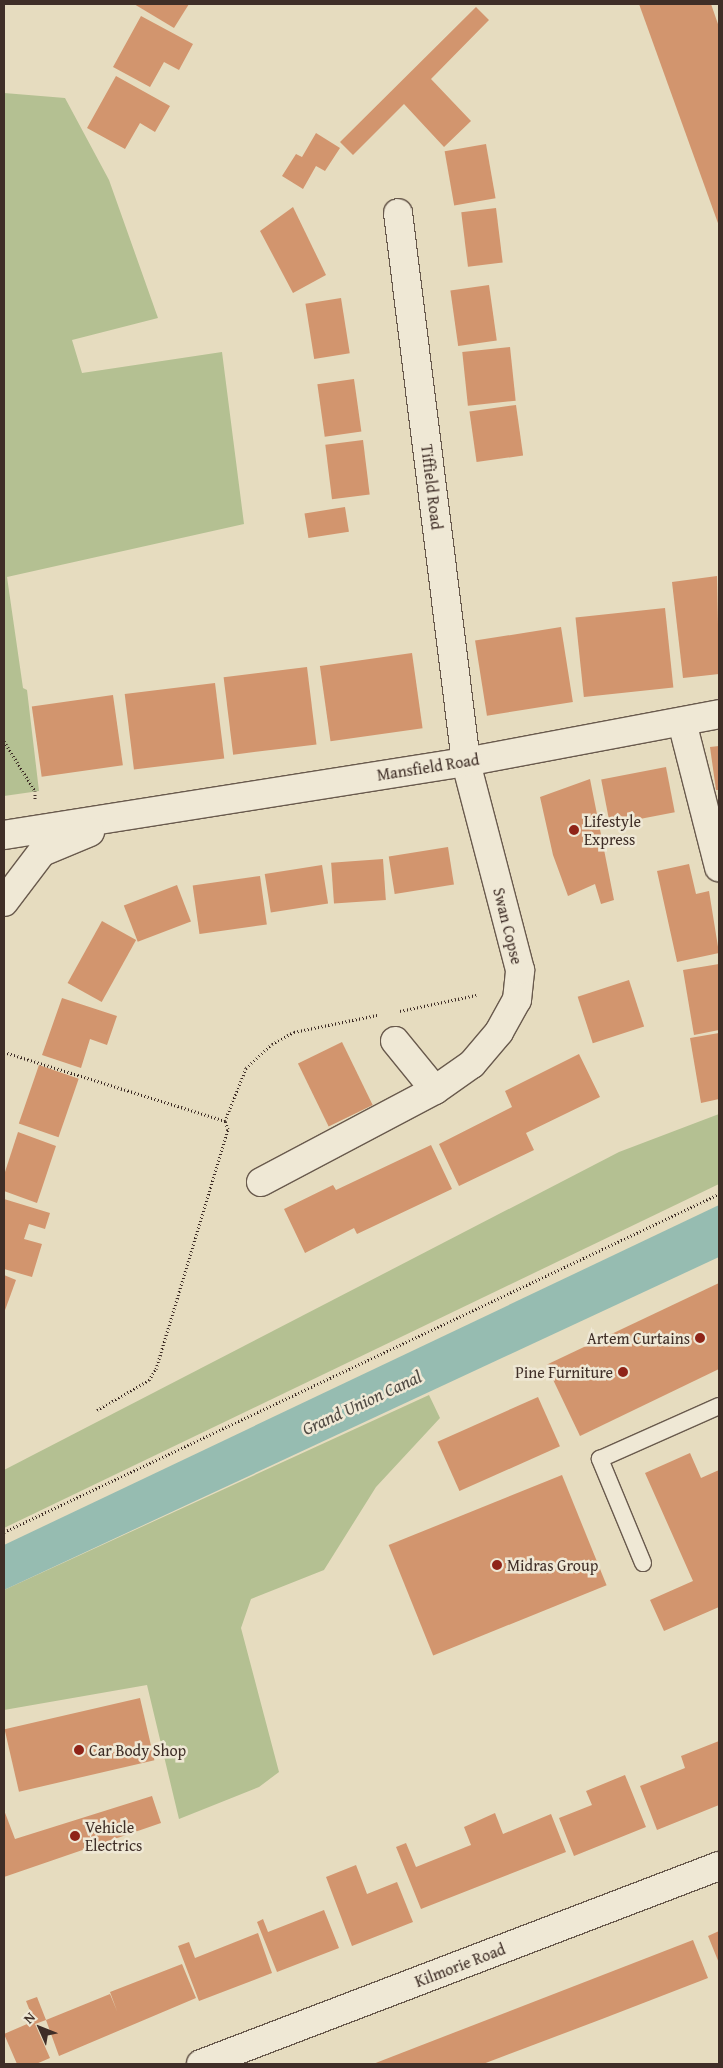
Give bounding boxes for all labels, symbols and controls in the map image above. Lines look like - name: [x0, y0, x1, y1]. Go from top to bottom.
- street label: Tiffield Road: [417, 443, 447, 531]
- street label: Mansfield Road: [376, 749, 480, 785]
- place label: Lifestyle Express: [584, 811, 641, 849]
- marker: Lifestyle Express: [568, 824, 580, 836]
- street label: Swan Copse: [489, 886, 527, 966]
- place label: Artem Curtains: [587, 1328, 690, 1348]
- marker: Artem Curtains: [694, 1332, 706, 1344]
- place label: Pine Furniture: [515, 1362, 613, 1382]
- water label: Grand Union Canal: [299, 1366, 425, 1440]
- marker: Pine Furniture: [617, 1366, 629, 1378]
- place label: Midras Group: [507, 1555, 598, 1575]
- marker: Midras Group: [491, 1559, 503, 1571]
- place label: Car Body Shop: [89, 1740, 186, 1760]
- marker: Car Body Shop: [73, 1744, 85, 1756]
- place label: Vehicle Electrics: [85, 1817, 142, 1855]
- marker: Vehicle Electrics: [69, 1830, 81, 1842]
- street label: Kilmorie Road: [412, 1939, 508, 1991]
- north arrow: [15, 2003, 65, 2053]
- text: N: [19, 2007, 40, 2028]

